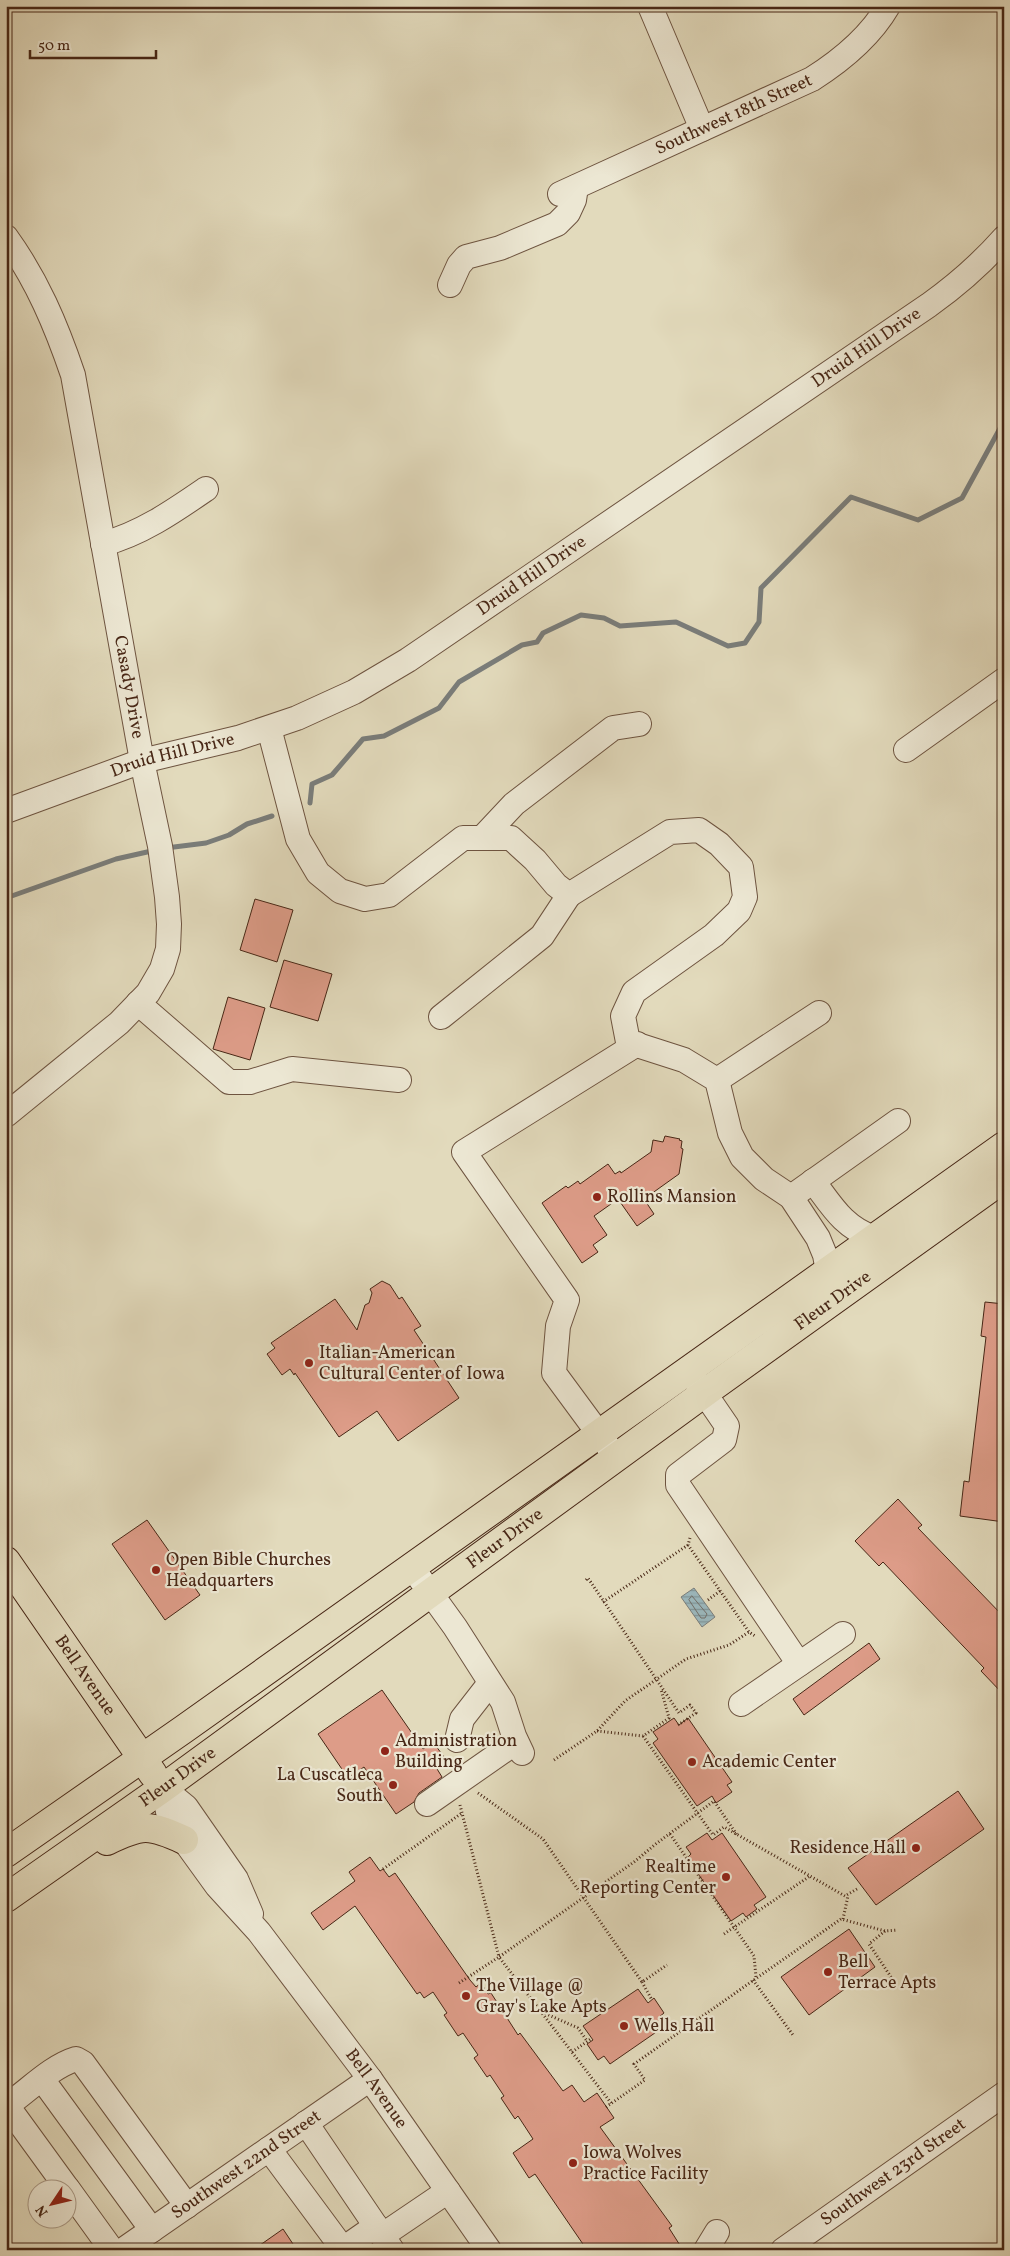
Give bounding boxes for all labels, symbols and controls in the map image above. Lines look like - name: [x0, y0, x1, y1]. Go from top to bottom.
- scale bar: [30, 28, 156, 60]
- text: 50 m: [38, 36, 70, 57]
- street label: Southwest 18th Street: [651, 68, 816, 161]
- street label: Druid Hill Drive: [807, 301, 926, 394]
- street label: Druid Hill Drive: [472, 530, 591, 622]
- street label: Casady Drive: [107, 633, 150, 741]
- street label: Druid Hill Drive: [107, 727, 237, 784]
- place label: Rollins Mansion: [607, 1185, 737, 1210]
- marker: Rollins Mansion: [591, 1191, 603, 1203]
- street label: Fleur Drive: [789, 1265, 876, 1337]
- place label: Italian-American Cultural Center of Iowa: [319, 1341, 505, 1387]
- marker: Italian-American Cultural Center of Iowa: [303, 1357, 315, 1369]
- street label: Fleur Drive: [462, 1502, 548, 1575]
- place label: Open Bible Churches Headquarters: [166, 1548, 331, 1594]
- marker: Open Bible Churches Headquarters: [150, 1564, 162, 1576]
- street label: Bell Avenue: [48, 1630, 122, 1721]
- place label: Administration Building: [395, 1729, 518, 1775]
- street label: Fleur Drive: [134, 1741, 221, 1813]
- marker: Administration Building: [379, 1745, 391, 1757]
- place label: Academic Center: [702, 1750, 837, 1775]
- marker: Academic Center: [686, 1756, 698, 1768]
- place label: La Cuscatleca South: [277, 1763, 383, 1809]
- marker: La Cuscatleca South: [387, 1779, 399, 1791]
- place label: Residence Hall: [790, 1836, 906, 1861]
- marker: Residence Hall: [910, 1842, 922, 1854]
- place label: Realtime Reporting Center: [580, 1855, 716, 1901]
- marker: Realtime Reporting Center: [720, 1871, 732, 1883]
- place label: Bell Terrace Apts: [838, 1950, 936, 1996]
- marker: Bell Terrace Apts: [822, 1966, 834, 1978]
- place label: The Village @ Gray's Lake Apts: [476, 1974, 607, 2020]
- marker: The Village @ Gray's Lake Apts: [460, 1990, 472, 2002]
- place label: Wells Hall: [634, 2014, 715, 2039]
- marker: Wells Hall: [618, 2020, 630, 2032]
- street label: Bell Avenue: [339, 2044, 413, 2134]
- street label: Southwest 22nd Street: [166, 2104, 326, 2225]
- street label: Southwest 23rd Street: [815, 2112, 971, 2232]
- place label: Iowa Wolves Practice Facility: [583, 2141, 709, 2187]
- marker: Iowa Wolves Practice Facility: [567, 2157, 579, 2169]
- north arrow: [28, 2178, 78, 2228]
- text: N: [32, 2201, 53, 2220]

